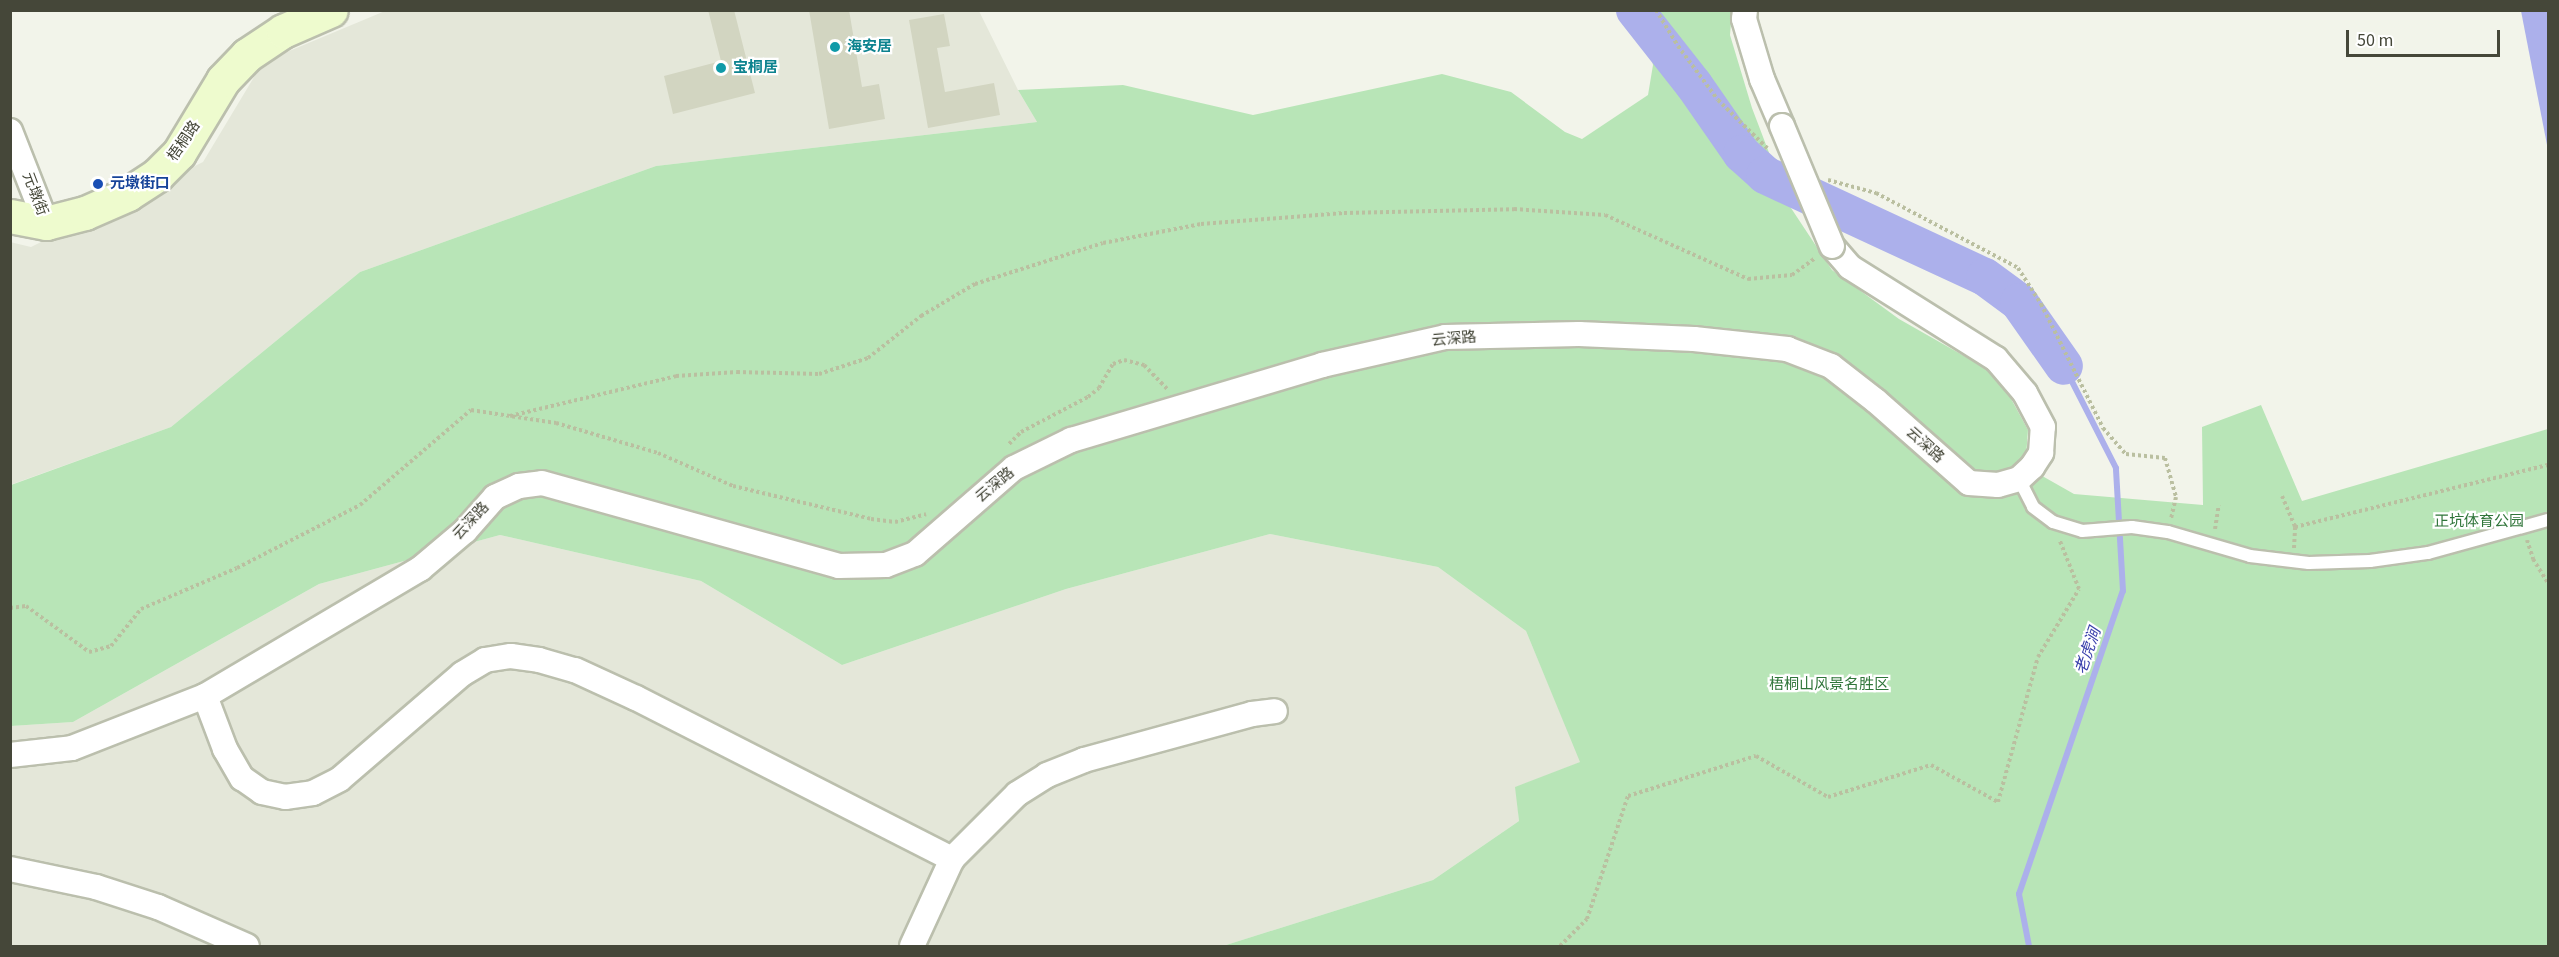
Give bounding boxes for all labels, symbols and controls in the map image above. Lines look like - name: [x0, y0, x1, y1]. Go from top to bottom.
- scale bar: [2349, 18, 2504, 56]
- text: 50 m: [2357, 28, 2393, 53]
- place label: 海安居: [847, 38, 892, 56]
- marker: 海安居: [828, 40, 842, 54]
- place label: 宝桐居: [733, 59, 778, 77]
- marker: 宝桐居: [714, 61, 728, 75]
- street label: 梧桐路: [164, 117, 204, 165]
- street label: 元墩街: [19, 170, 51, 218]
- place label: 元墩街口: [110, 175, 170, 193]
- marker: 元墩街口: [91, 177, 105, 191]
- street label: 云深路: [1431, 328, 1477, 350]
- street label: 云深路: [1902, 423, 1948, 467]
- street label: 云深路: [972, 464, 1018, 506]
- street label: 云深路: [449, 498, 493, 544]
- park label: 正坑体育公园: [2434, 513, 2524, 531]
- water label: 老虎涧: [2071, 625, 2105, 677]
- park label: 梧桐山风景名胜区: [1769, 676, 1889, 694]

